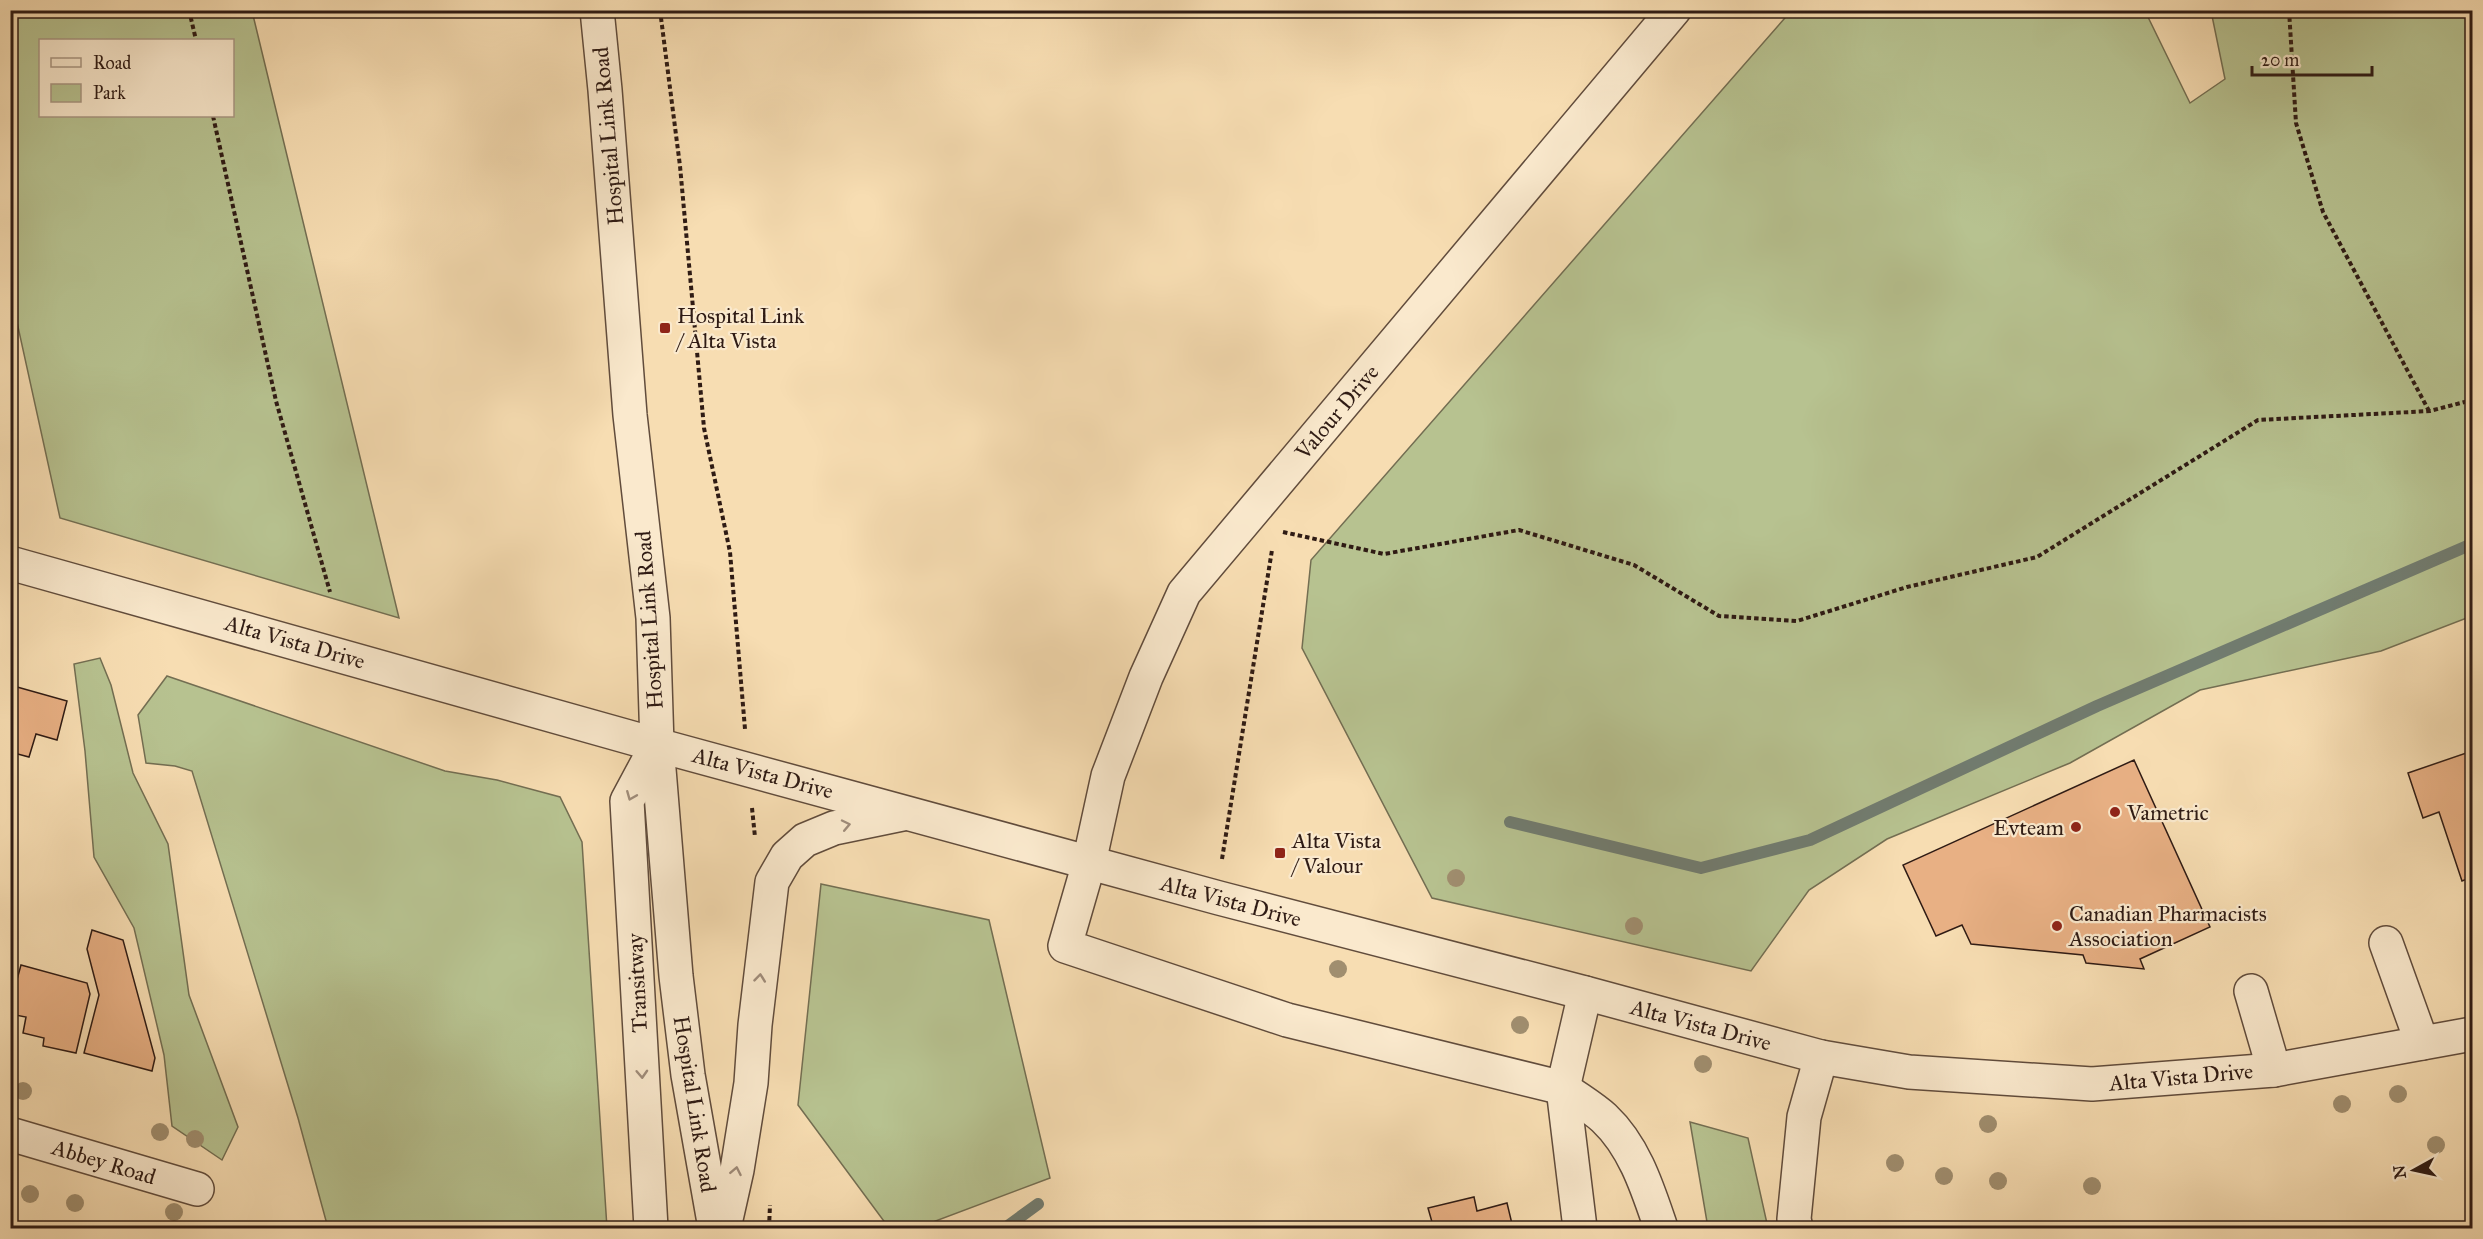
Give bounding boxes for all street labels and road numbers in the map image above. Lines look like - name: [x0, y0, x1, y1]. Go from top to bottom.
- street label: Hospital Link Road: [587, 46, 629, 226]
- street label: Valour Drive: [1289, 359, 1384, 466]
- street label: Hospital Link Road: [629, 530, 669, 710]
- street label: Alta Vista Drive: [221, 609, 368, 675]
- street label: Alta Vista Drive: [689, 741, 836, 805]
- street label: Alta Vista Drive: [1157, 869, 1304, 933]
- street label: Transitway: [621, 932, 653, 1033]
- street label: Alta Vista Drive: [1627, 993, 1774, 1057]
- street label: Hospital Link Road: [668, 1014, 722, 1194]
- street label: Alta Vista Drive: [2107, 1057, 2254, 1097]
- street label: Abbey Road: [48, 1133, 159, 1191]

